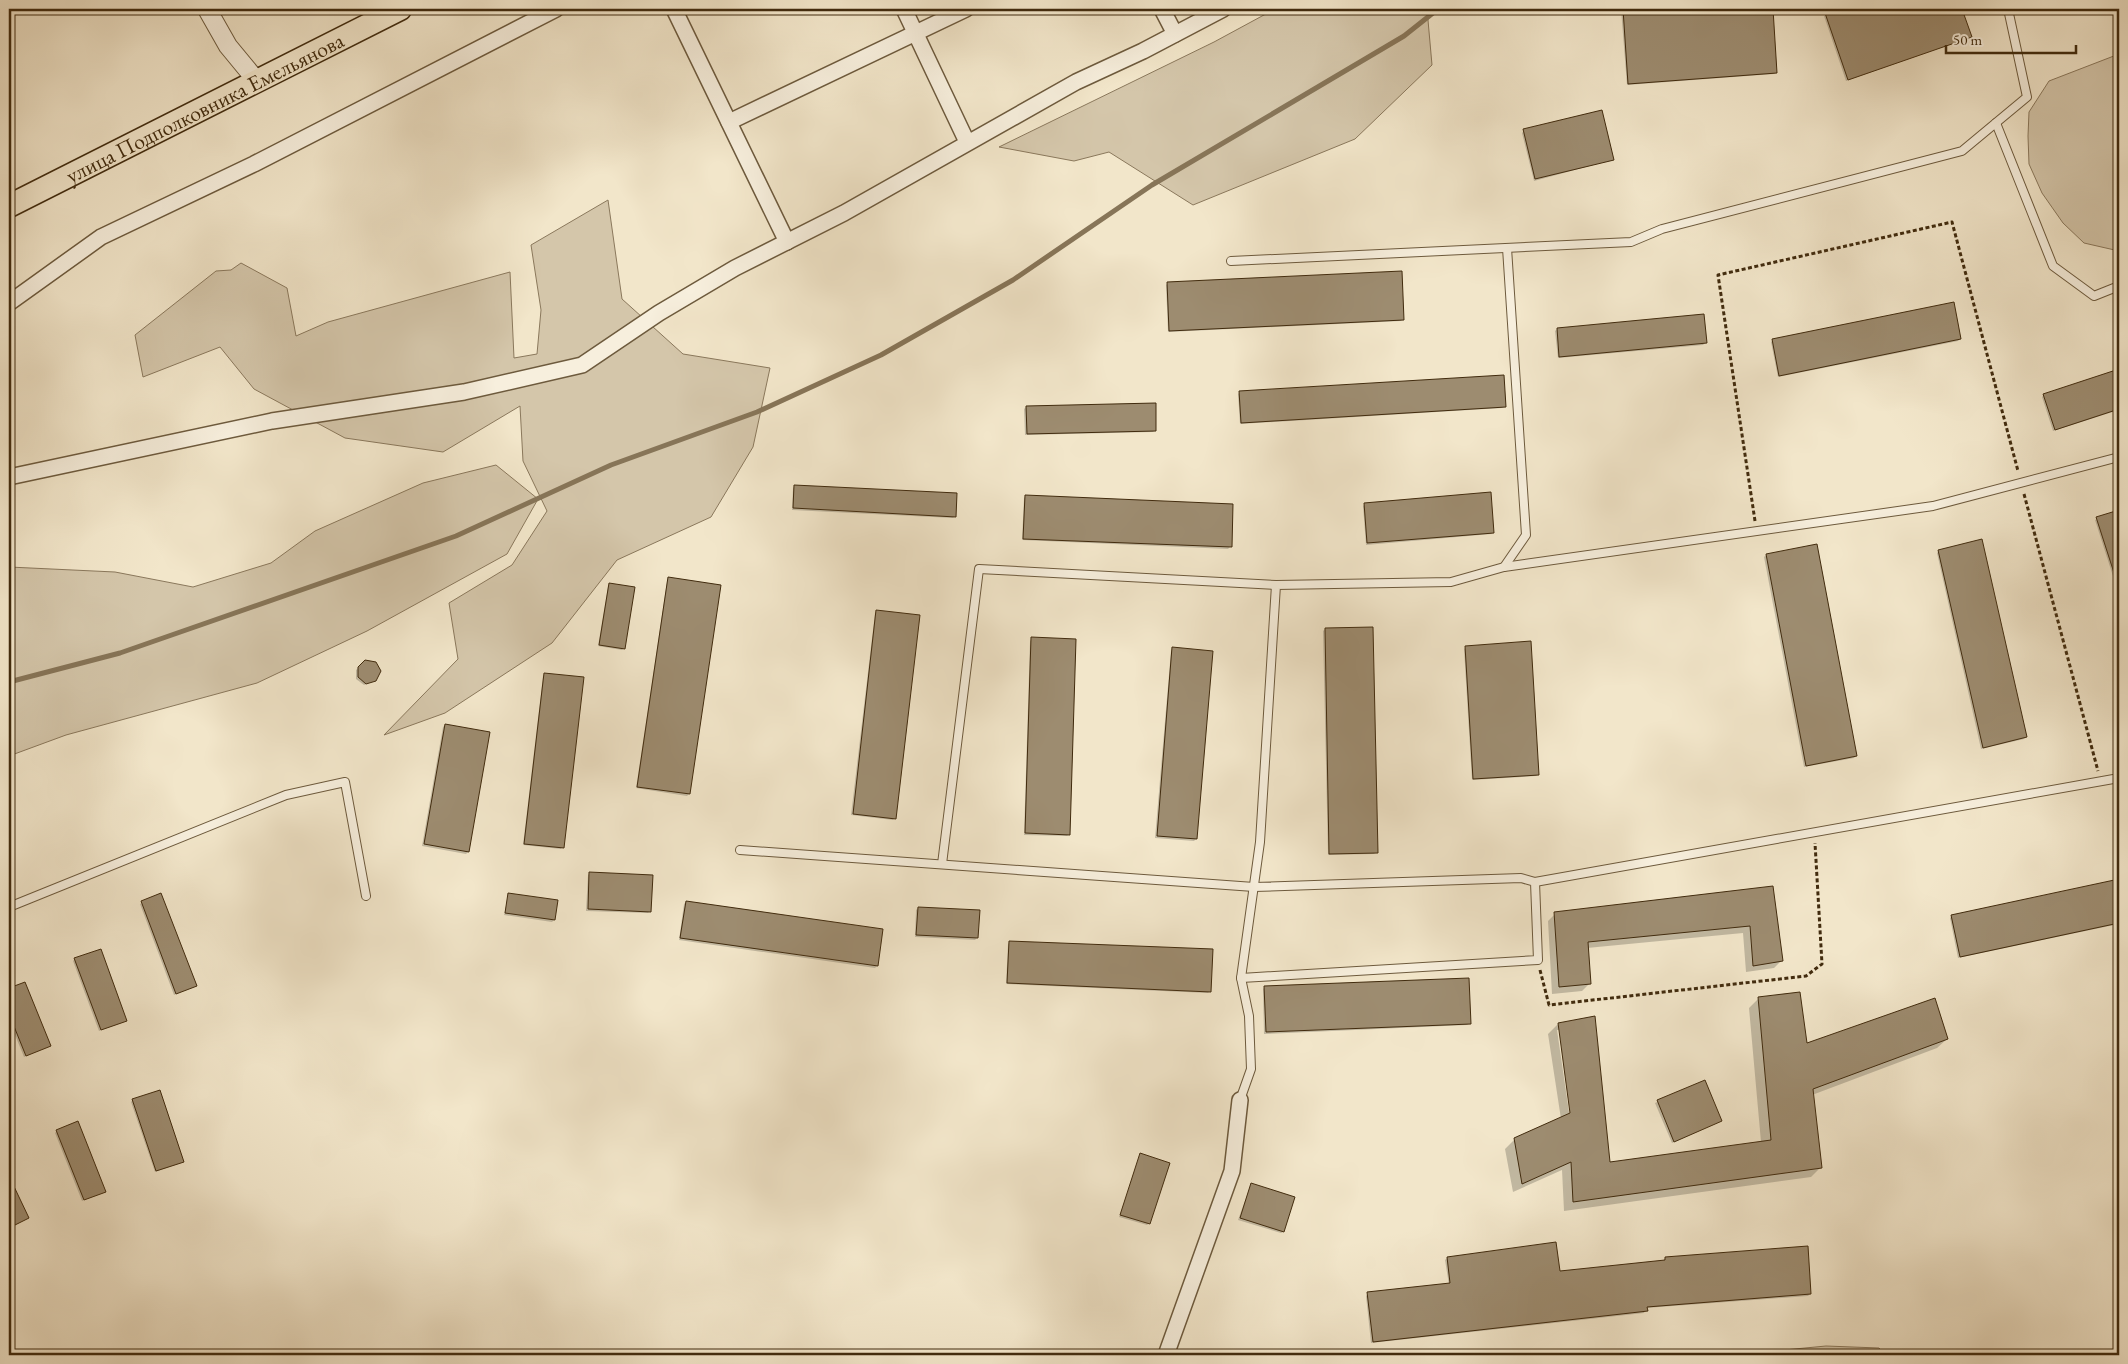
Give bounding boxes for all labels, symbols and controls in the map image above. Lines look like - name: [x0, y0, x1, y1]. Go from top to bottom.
- scale bar: [1946, 22, 2076, 54]
- street label: улица Подполковника Емельянова: [61, 25, 349, 190]
- text: 50 m: [1953, 30, 1982, 49]

